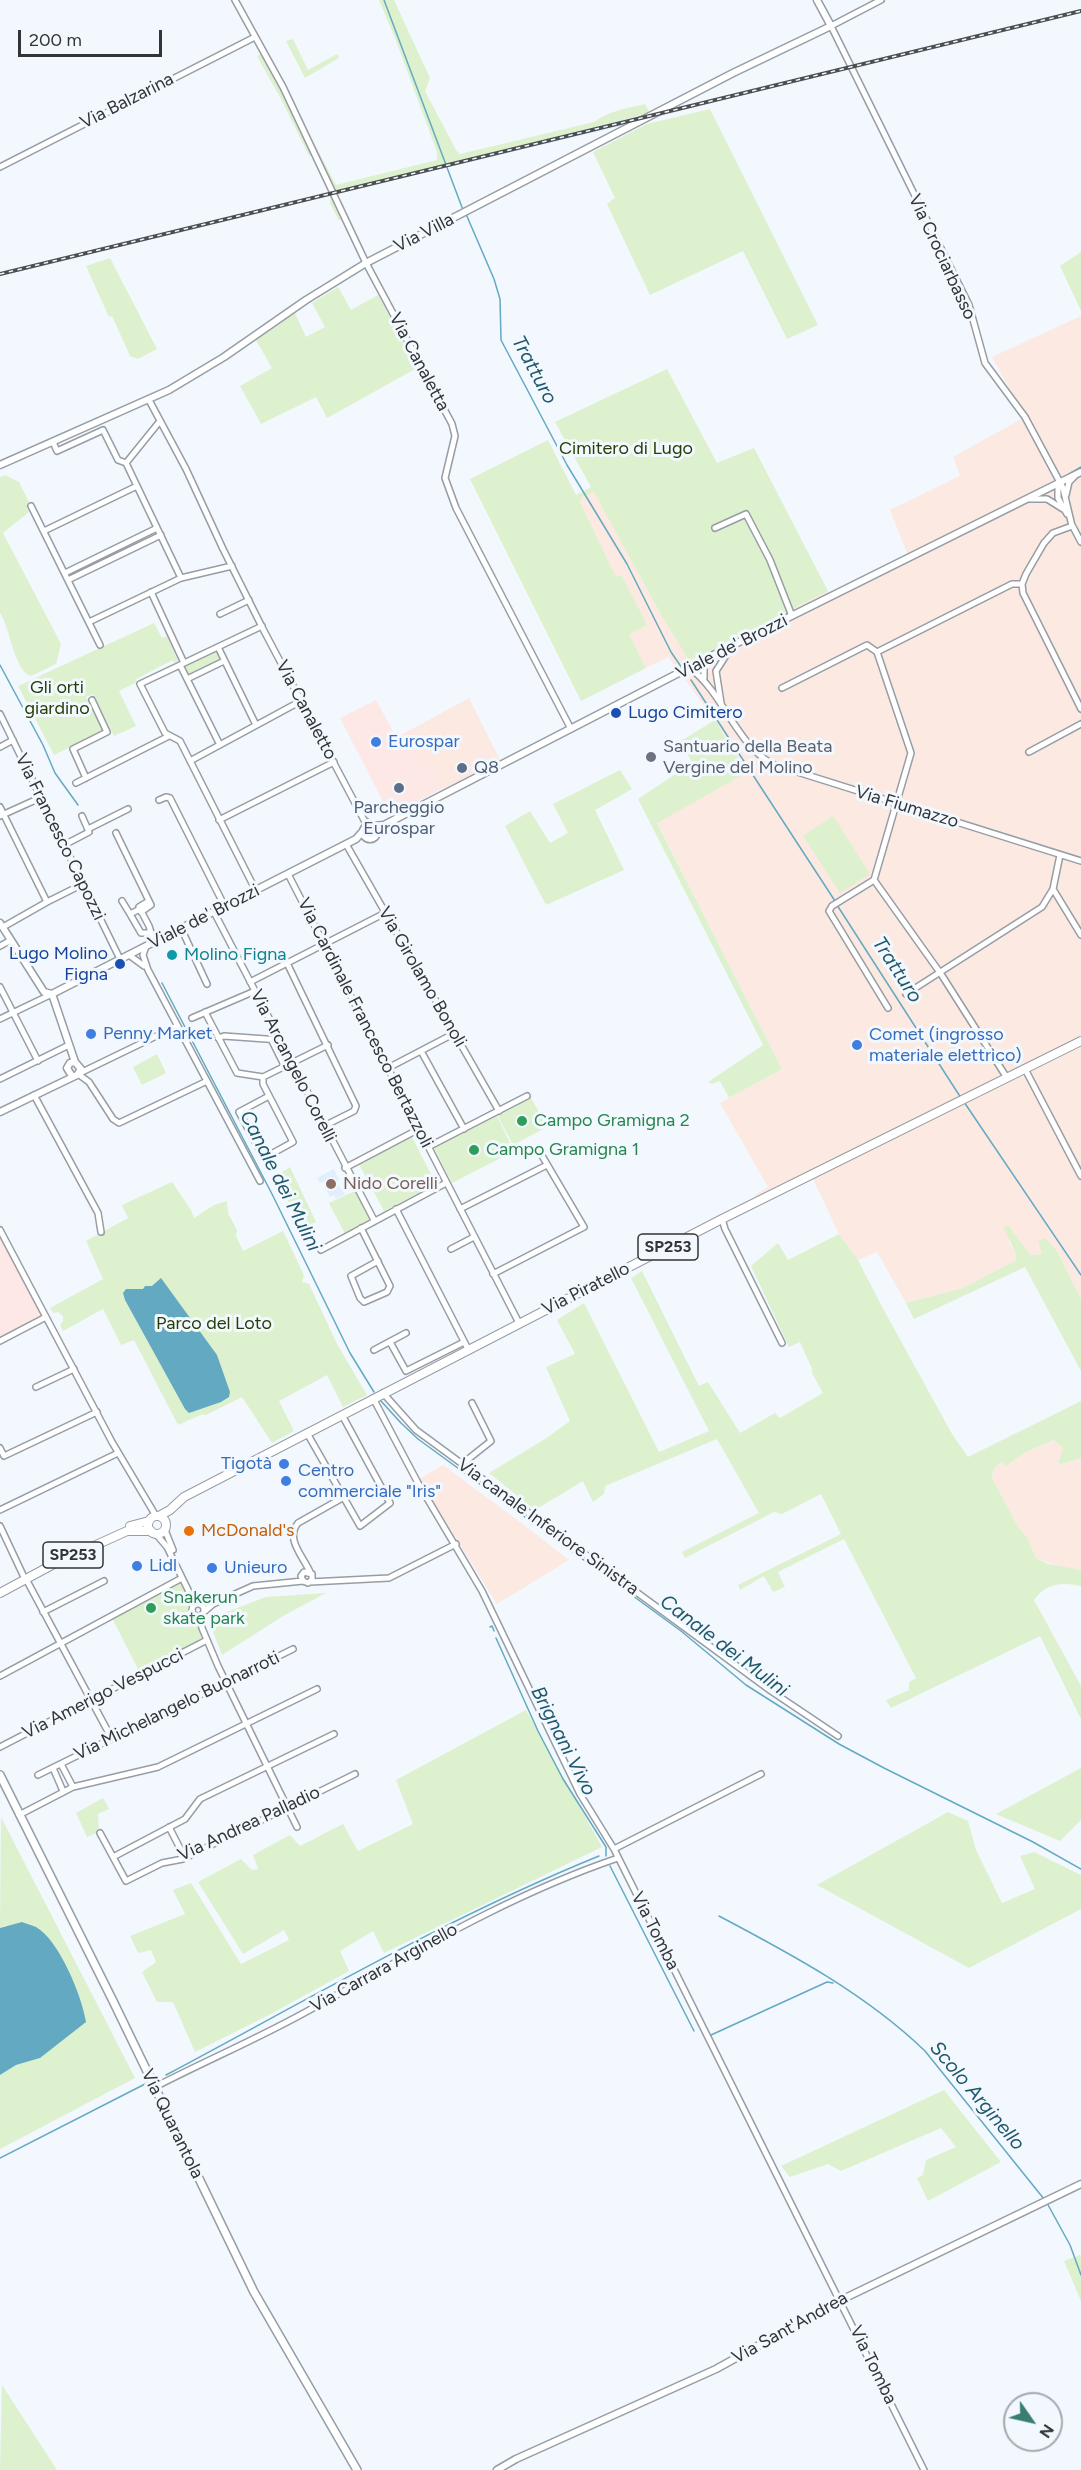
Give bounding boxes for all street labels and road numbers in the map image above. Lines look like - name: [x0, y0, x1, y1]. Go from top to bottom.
- street label: Via Balzarina: [77, 68, 177, 134]
- street label: Via Crociarbasso: [903, 191, 981, 323]
- street label: Via Villa: [391, 209, 457, 257]
- street label: Via Canaletta: [384, 309, 454, 415]
- street label: Viale de' Brozzi: [673, 610, 791, 684]
- street label: Via Canaletto: [271, 657, 341, 763]
- street label: Via Francesco Capozzi: [10, 750, 110, 924]
- street label: Via Fiumazzo: [853, 781, 961, 833]
- street label: Viale de' Brozzi: [145, 880, 263, 954]
- street label: Via Cardinale Francesco Bertazzoli: [292, 895, 438, 1151]
- street label: Via Girolamo Bonoli: [373, 903, 471, 1051]
- street label: Via Arcangelo Corelli: [245, 986, 341, 1146]
- road number: SP253: [638, 1234, 698, 1260]
- street label: Via Piratello: [539, 1258, 633, 1320]
- street label: Via canale Inferiore Sinistra: [453, 1454, 643, 1600]
- road number: SP253: [43, 1542, 103, 1568]
- street label: Via Amerigo Vespucci: [19, 1644, 187, 1744]
- street label: Via Michelangelo Buonarroti: [71, 1647, 283, 1765]
- street label: Via Andrea Palladio: [175, 1782, 323, 1866]
- street label: Via Tomba: [626, 1888, 684, 1974]
- street label: Via Carrara Arginello: [307, 1919, 461, 2017]
- street label: Via Quarantola: [136, 2066, 208, 2182]
- street label: Via Sant'Andrea: [728, 2287, 852, 2369]
- street label: Via Tomba: [845, 2322, 901, 2408]

